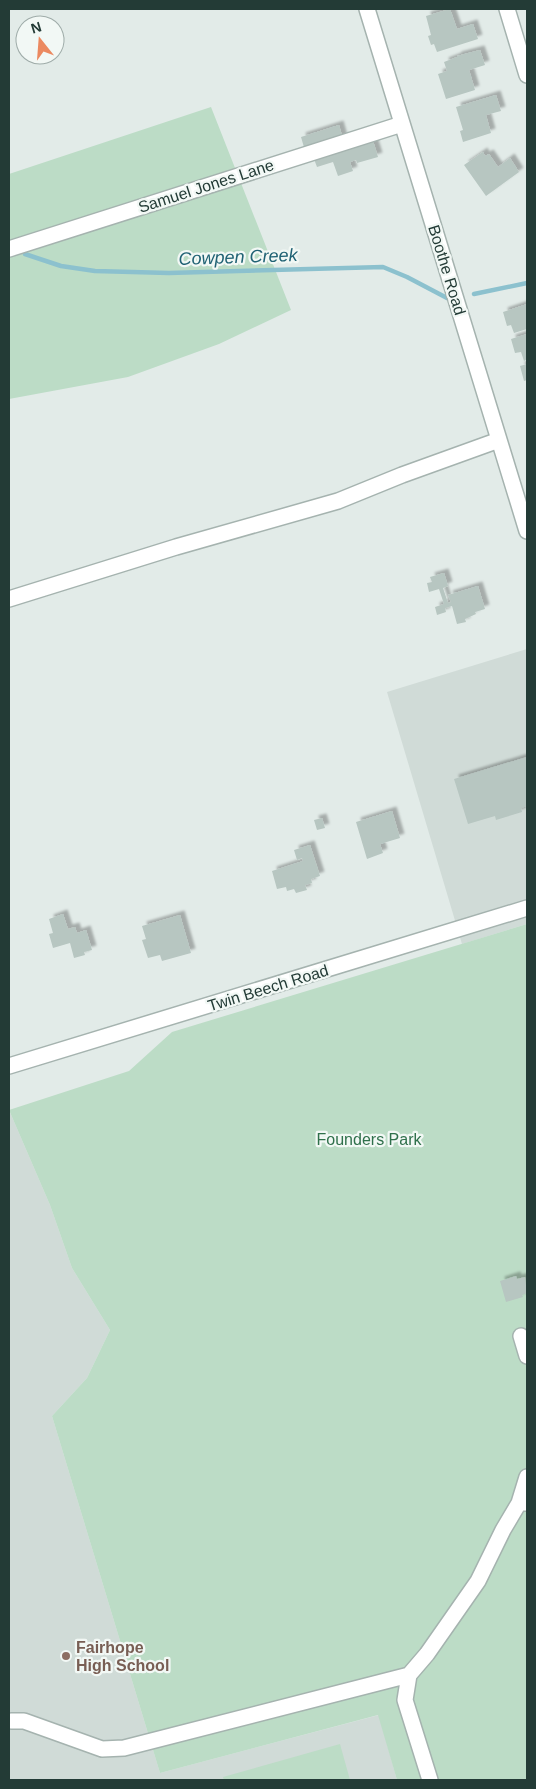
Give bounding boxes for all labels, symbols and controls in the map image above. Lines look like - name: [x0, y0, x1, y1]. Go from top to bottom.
- north arrow: [15, 15, 65, 65]
- text: N: [29, 18, 43, 37]
- street label: Samuel Jones Lane: [136, 156, 276, 216]
- street label: Boothe Road: [425, 223, 469, 317]
- water label: Cowpen Creek: [178, 245, 299, 269]
- street label: Twin Beech Road: [206, 962, 330, 1014]
- park label: Founders Park: [317, 1131, 422, 1148]
- place label: Fairhope High School: [76, 1639, 169, 1674]
- marker: Fairhope High School: [60, 1650, 72, 1662]

